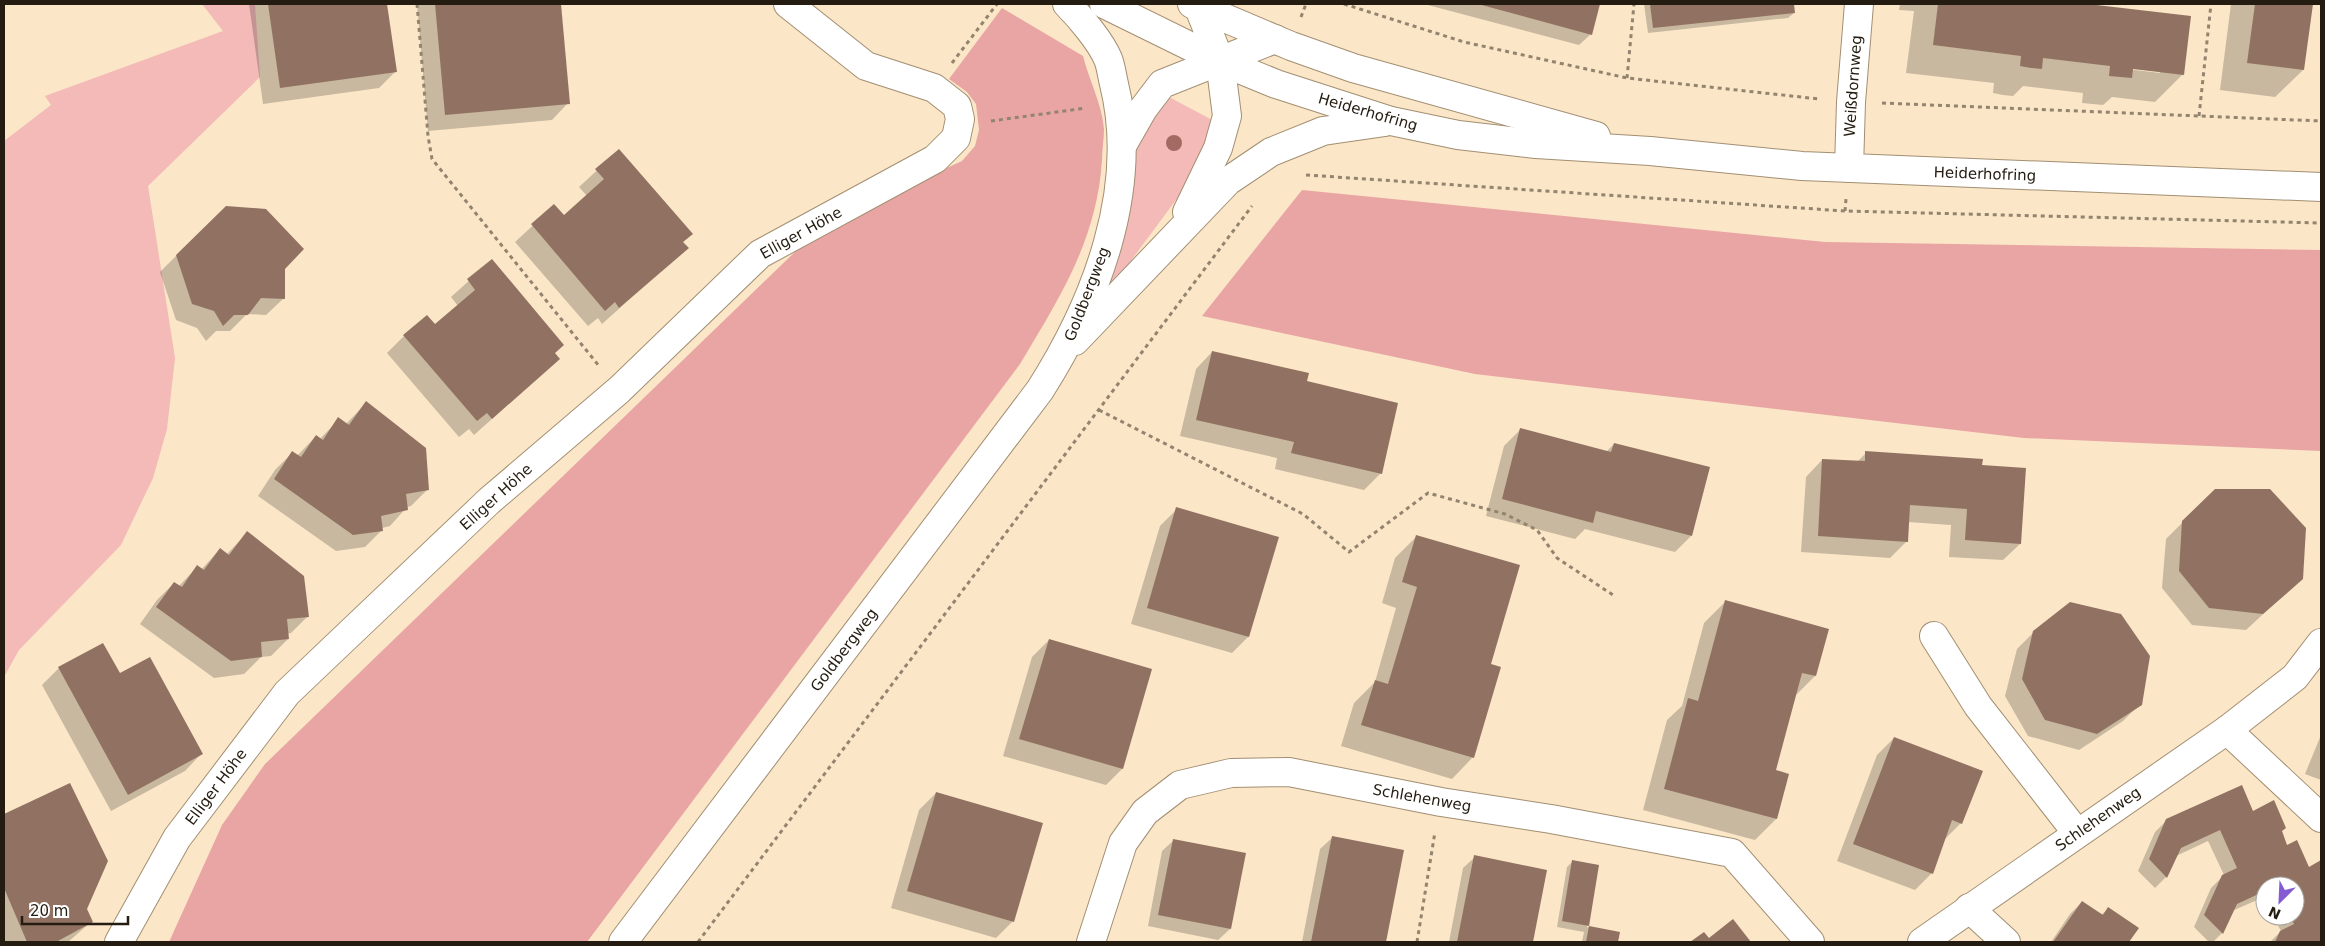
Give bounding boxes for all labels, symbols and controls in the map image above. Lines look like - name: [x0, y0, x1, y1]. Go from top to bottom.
- street label: Weißdornweg: [1840, 35, 1866, 137]
- street label: Heiderhofring: [1316, 89, 1420, 135]
- street label: Heiderhofring: [1933, 163, 2037, 185]
- street label: Elliger Höhe: [757, 203, 845, 263]
- street label: Goldbergweg: [1061, 244, 1113, 344]
- street label: Elliger Höhe: [456, 460, 536, 534]
- street label: Goldbergweg: [807, 605, 881, 695]
- street label: Elliger Höhe: [181, 745, 251, 829]
- street label: Schlehenweg: [1371, 780, 1473, 816]
- street label: Schlehenweg: [2052, 783, 2144, 855]
- north arrow: [2255, 876, 2305, 926]
- scale bar: [22, 894, 129, 926]
- text: 20 m: [30, 902, 68, 920]
- text: N: [2266, 903, 2283, 923]

